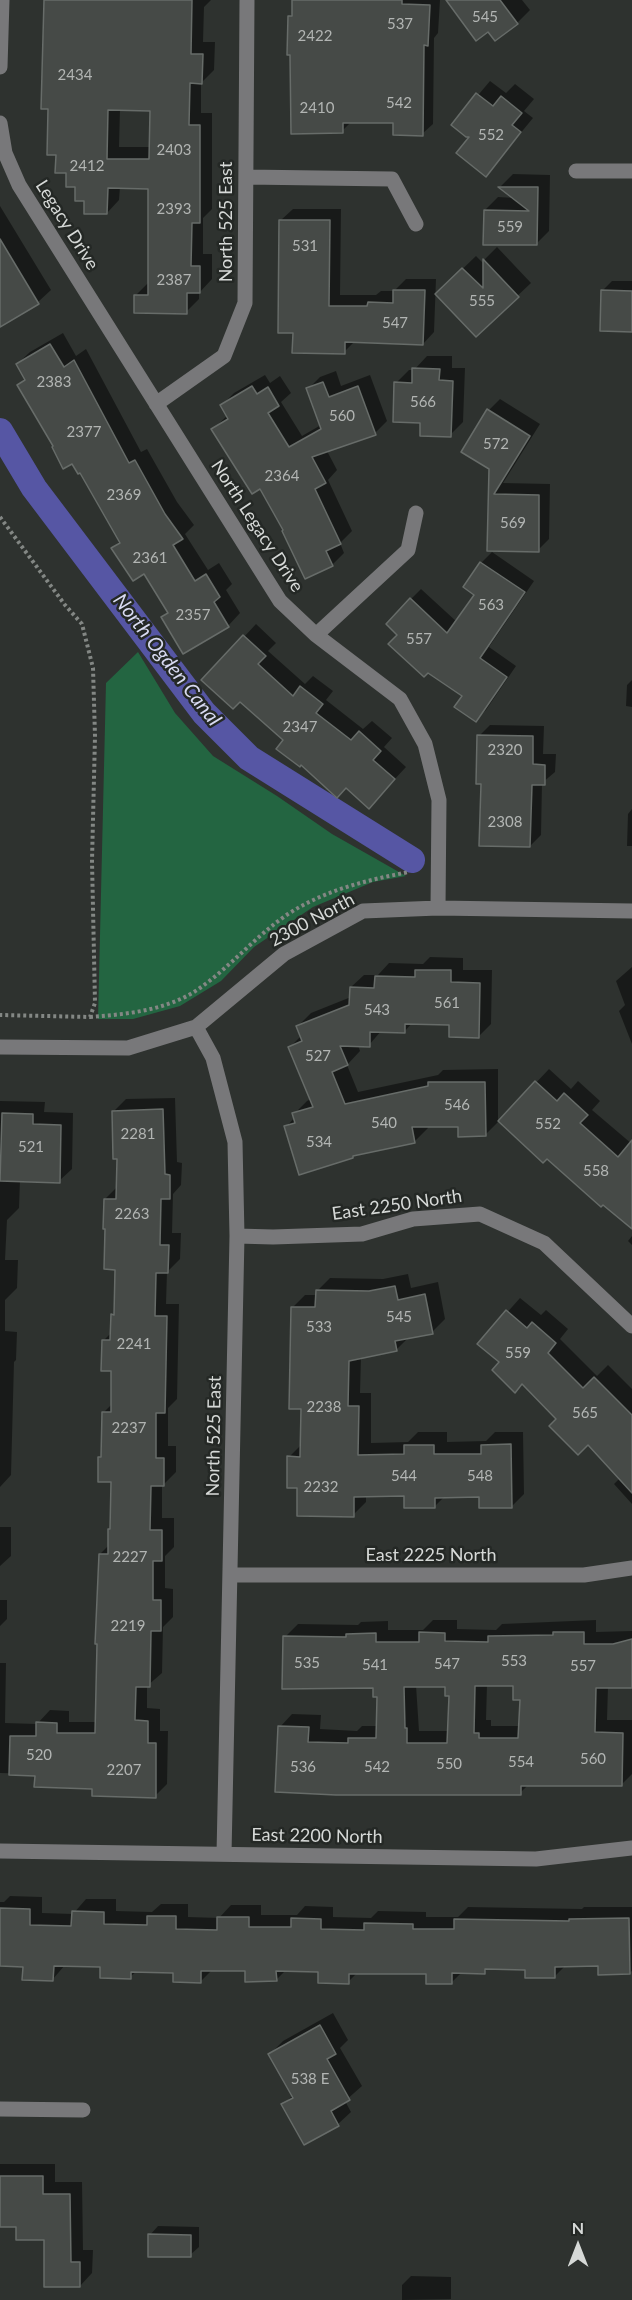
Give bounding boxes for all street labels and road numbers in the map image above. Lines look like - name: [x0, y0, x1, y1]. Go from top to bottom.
- street label: North 525 East: [215, 162, 237, 282]
- street label: Legacy Drive: [31, 176, 103, 274]
- street label: North Legacy Drive: [206, 456, 308, 596]
- street label: 2300 North: [266, 889, 358, 951]
- street label: East 2250 North: [331, 1185, 463, 1225]
- street label: North 525 East: [202, 1375, 226, 1497]
- street label: East 2225 North: [365, 1544, 497, 1566]
- street label: East 2200 North: [251, 1824, 383, 1848]

